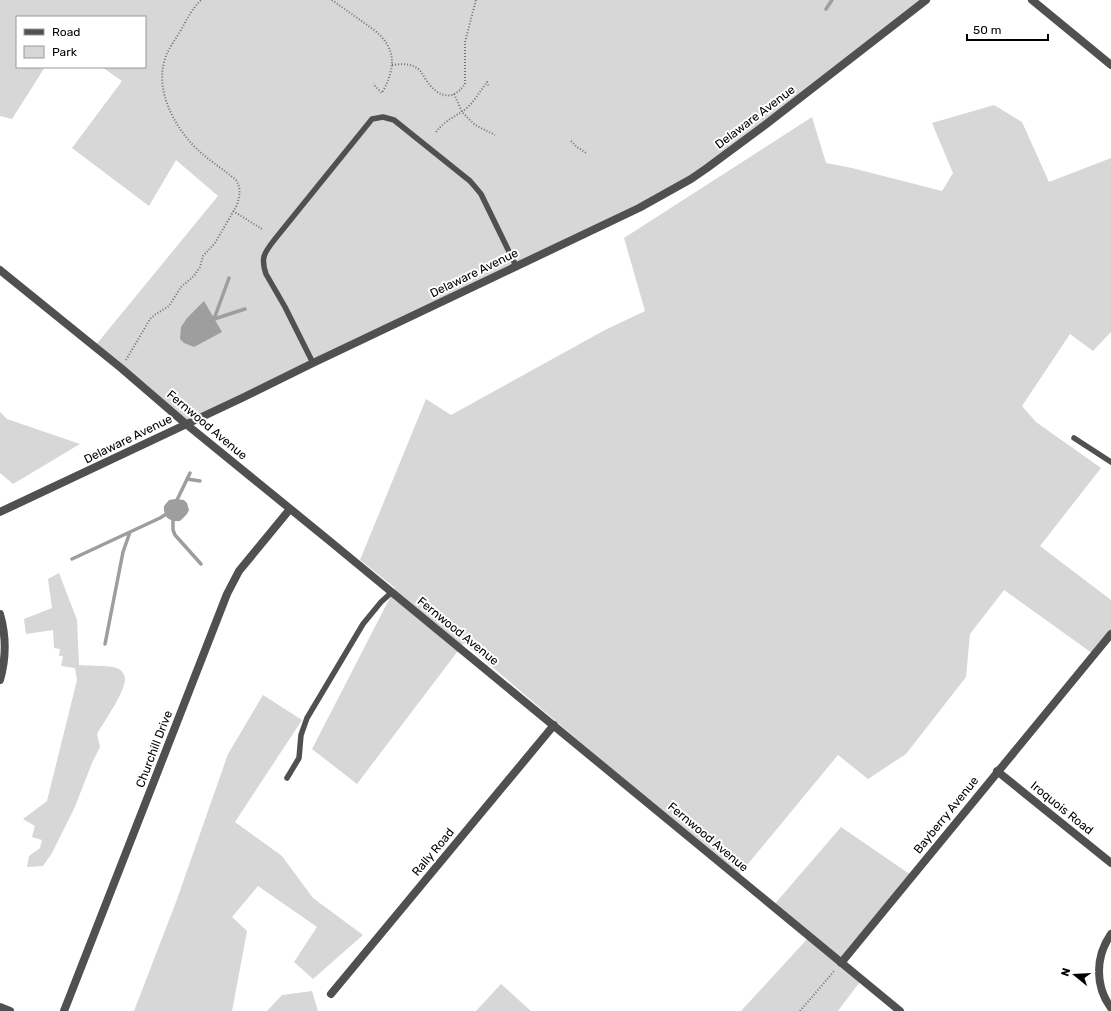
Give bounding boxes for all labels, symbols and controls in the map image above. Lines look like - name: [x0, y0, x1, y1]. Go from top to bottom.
- legend: [16, 16, 146, 68]
- scale bar: [967, 16, 1048, 42]
- text: 50 m: [973, 23, 1001, 37]
- text: Road: [52, 25, 80, 39]
- text: Park: [52, 45, 78, 59]
- street label: Delaware Avenue: [712, 82, 798, 152]
- street label: Delaware Avenue: [428, 245, 521, 300]
- street label: Fernwood Avenue: [164, 387, 250, 463]
- street label: Delaware Avenue: [82, 411, 175, 466]
- street label: Fernwood Avenue: [415, 594, 502, 668]
- street label: Churchill Drive: [133, 708, 175, 790]
- street label: Bayberry Avenue: [911, 773, 982, 856]
- street label: Iroquois Road: [1028, 779, 1096, 837]
- street label: Fernwood Avenue: [665, 799, 751, 875]
- street label: Rally Road: [409, 825, 457, 879]
- north arrow: [1055, 955, 1095, 995]
- text: N: [1059, 966, 1073, 978]

